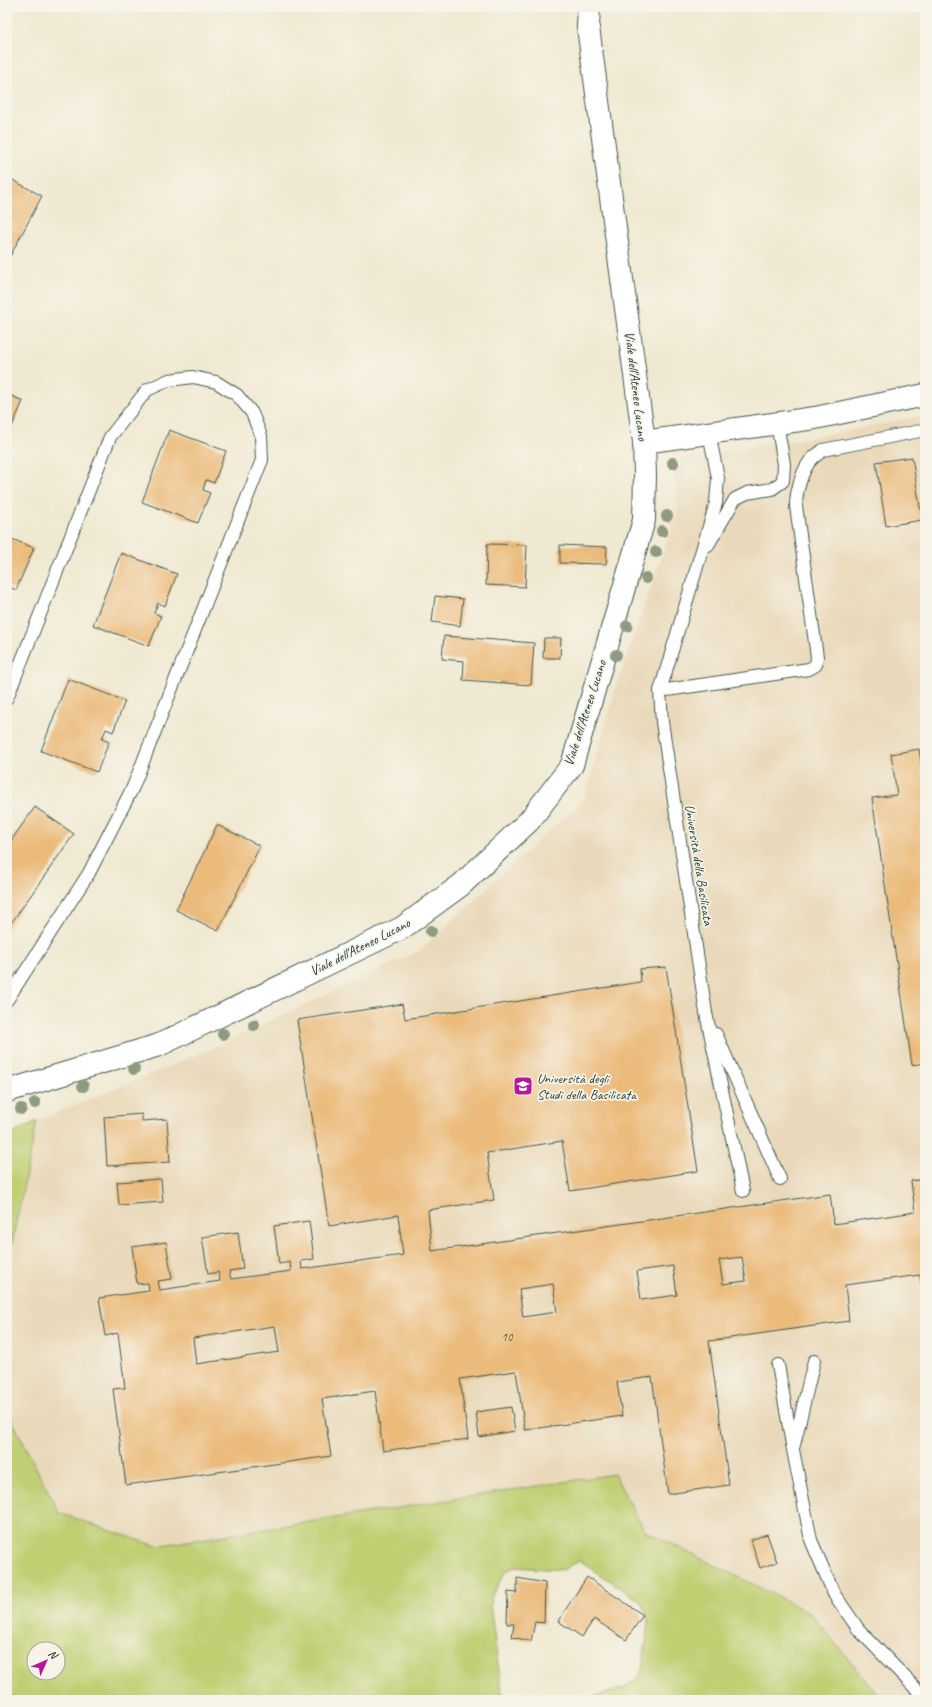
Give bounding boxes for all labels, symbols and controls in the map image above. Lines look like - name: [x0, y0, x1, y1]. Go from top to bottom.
- street label: Viale dell'Ateneo Lucano: [621, 330, 651, 443]
- street label: Viale dell'Ateneo Lucano: [560, 657, 610, 768]
- street label: Università della Basilicata: [681, 803, 717, 928]
- street label: Viale dell'Ateneo Lucano: [307, 914, 414, 980]
- place label: Università degli Studi della Basilicata: [537, 1070, 637, 1103]
- school or university icon: Università degli Studi della Basilicata: [512, 1075, 534, 1097]
- house number: 10: [502, 1329, 514, 1345]
- north arrow: [26, 1641, 66, 1681]
- text: N: [46, 1647, 62, 1663]

